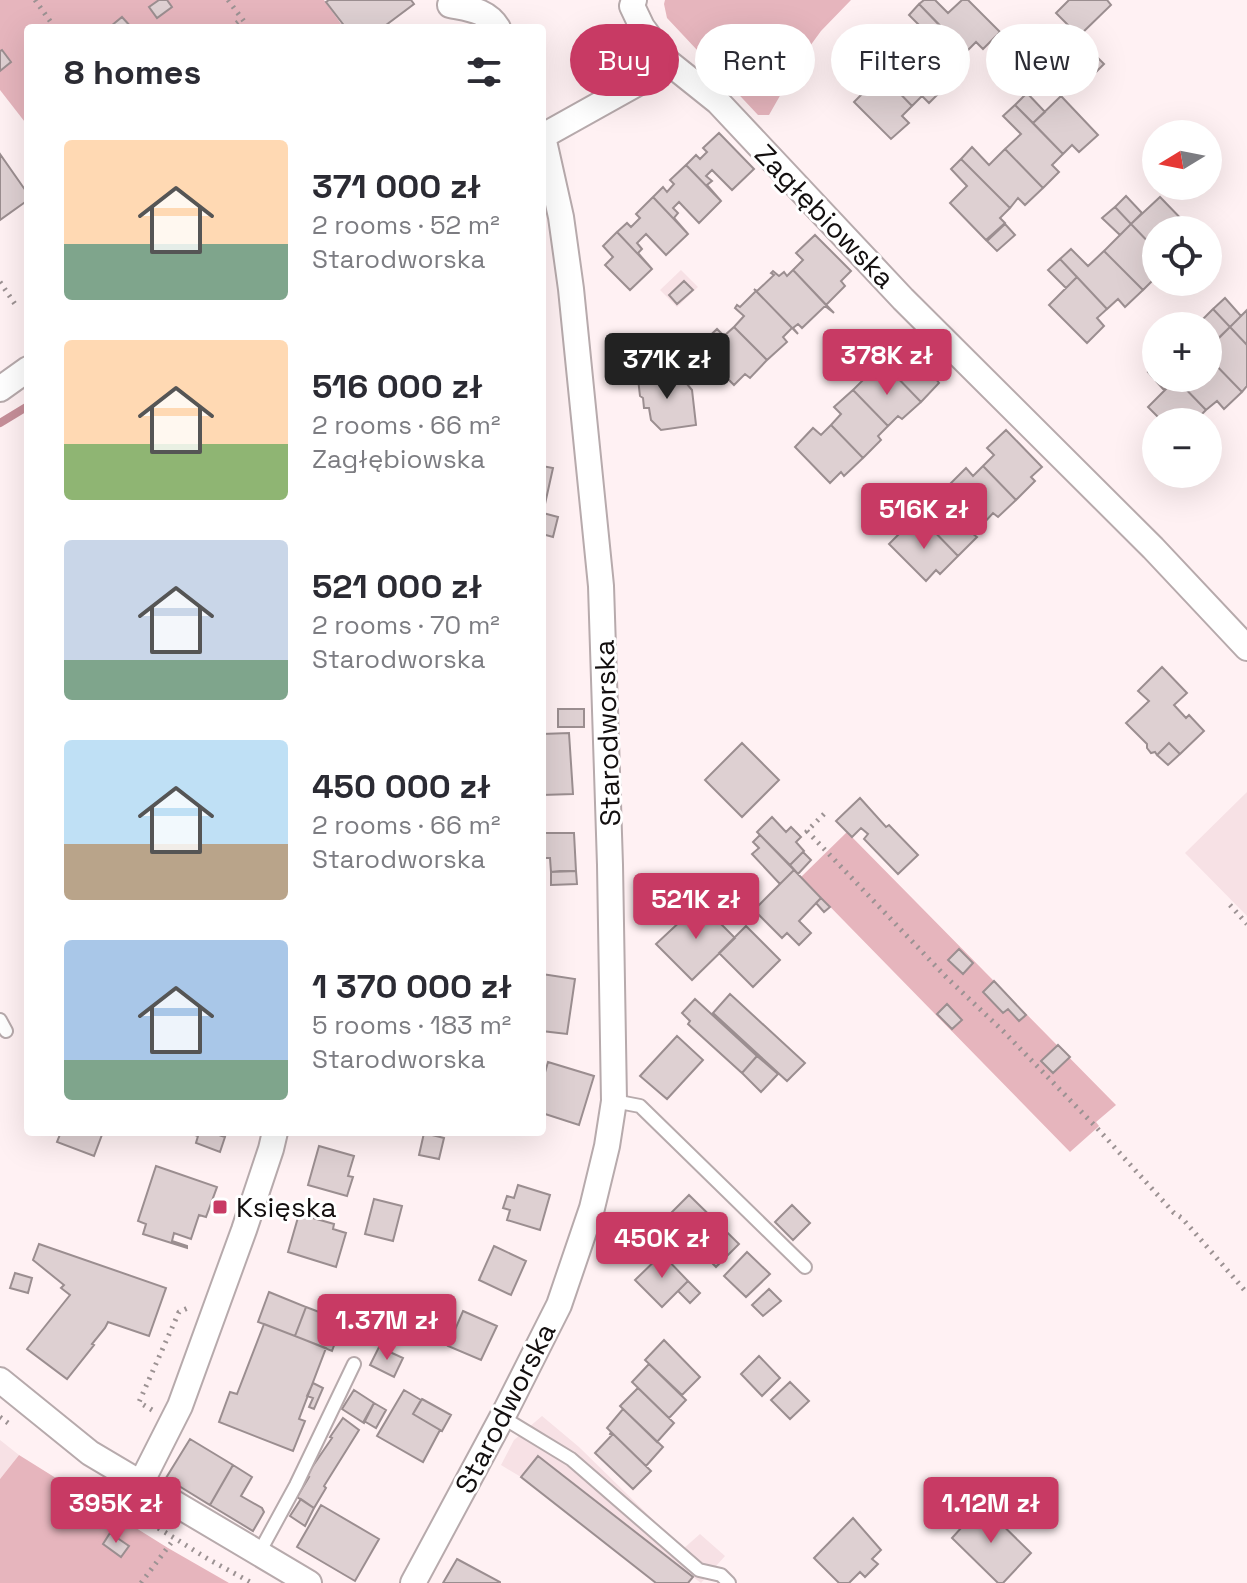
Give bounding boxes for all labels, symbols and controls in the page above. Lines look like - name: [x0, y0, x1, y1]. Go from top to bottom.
- chip: Buy: [570, 24, 679, 96]
- chip: Rent: [695, 24, 815, 96]
- chip: Filters: [831, 24, 970, 96]
- chip: New: [986, 24, 1099, 96]
- icon: filters: [462, 50, 506, 94]
- text: 8 homes: [64, 51, 201, 94]
- north arrow: [1142, 120, 1222, 200]
- map controls: [1142, 120, 1222, 488]
- street label: Zagłębiowska: [747, 136, 903, 296]
- text: 371 000 zł: [312, 165, 481, 208]
- icon: home: [128, 172, 224, 268]
- text: 2 rooms · 52 m²: [312, 208, 500, 242]
- button: locate: [1142, 216, 1222, 296]
- text: Starodworska: [312, 242, 485, 276]
- button: +: [1142, 312, 1222, 392]
- pin: 378K zł: [813, 329, 961, 397]
- pin: 371K zł: [593, 333, 741, 401]
- text: 378K zł: [841, 338, 933, 372]
- text: 371K zł: [623, 342, 711, 376]
- text: 516 000 zł: [312, 365, 483, 408]
- icon: home: [128, 372, 224, 468]
- text: 2 rooms · 66 m²: [312, 408, 501, 442]
- button: −: [1142, 408, 1222, 488]
- text: Zagłębiowska: [312, 442, 485, 476]
- pin: 516K zł: [850, 483, 998, 551]
- text: 516K zł: [879, 492, 969, 526]
- text: 521 000 zł: [312, 565, 483, 608]
- icon: home: [128, 572, 224, 668]
- text: 2 rooms · 70 m²: [312, 608, 500, 642]
- street label: Starodworska: [586, 639, 628, 827]
- text: Starodworska: [312, 642, 485, 676]
- text: 450 000 zł: [312, 765, 491, 808]
- icon: home: [128, 772, 224, 868]
- text: 2 rooms · 66 m²: [312, 808, 501, 842]
- text: Starodworska: [312, 842, 485, 876]
- pin: 521K zł: [622, 873, 770, 941]
- text: 521K zł: [651, 882, 741, 916]
- text: 1 370 000 zł: [312, 965, 512, 1008]
- icon: home: [128, 972, 224, 1068]
- text: 5 rooms · 183 m²: [312, 1008, 511, 1042]
- text: Starodworska: [312, 1042, 485, 1076]
- place label: Księska: [236, 1189, 337, 1225]
- marker: Księska: [211, 1198, 229, 1216]
- pin: 450K zł: [588, 1212, 736, 1280]
- text: 450K zł: [614, 1221, 710, 1255]
- pin: 1.37M zł: [304, 1294, 470, 1362]
- text: 1.37M zł: [335, 1303, 439, 1337]
- street label: Starodworska: [447, 1317, 563, 1499]
- pin: 395K zł: [42, 1477, 190, 1545]
- pin: 1.12M zł: [908, 1477, 1074, 1545]
- text: 395K zł: [69, 1486, 163, 1520]
- text: 1.12M zł: [942, 1486, 1040, 1520]

